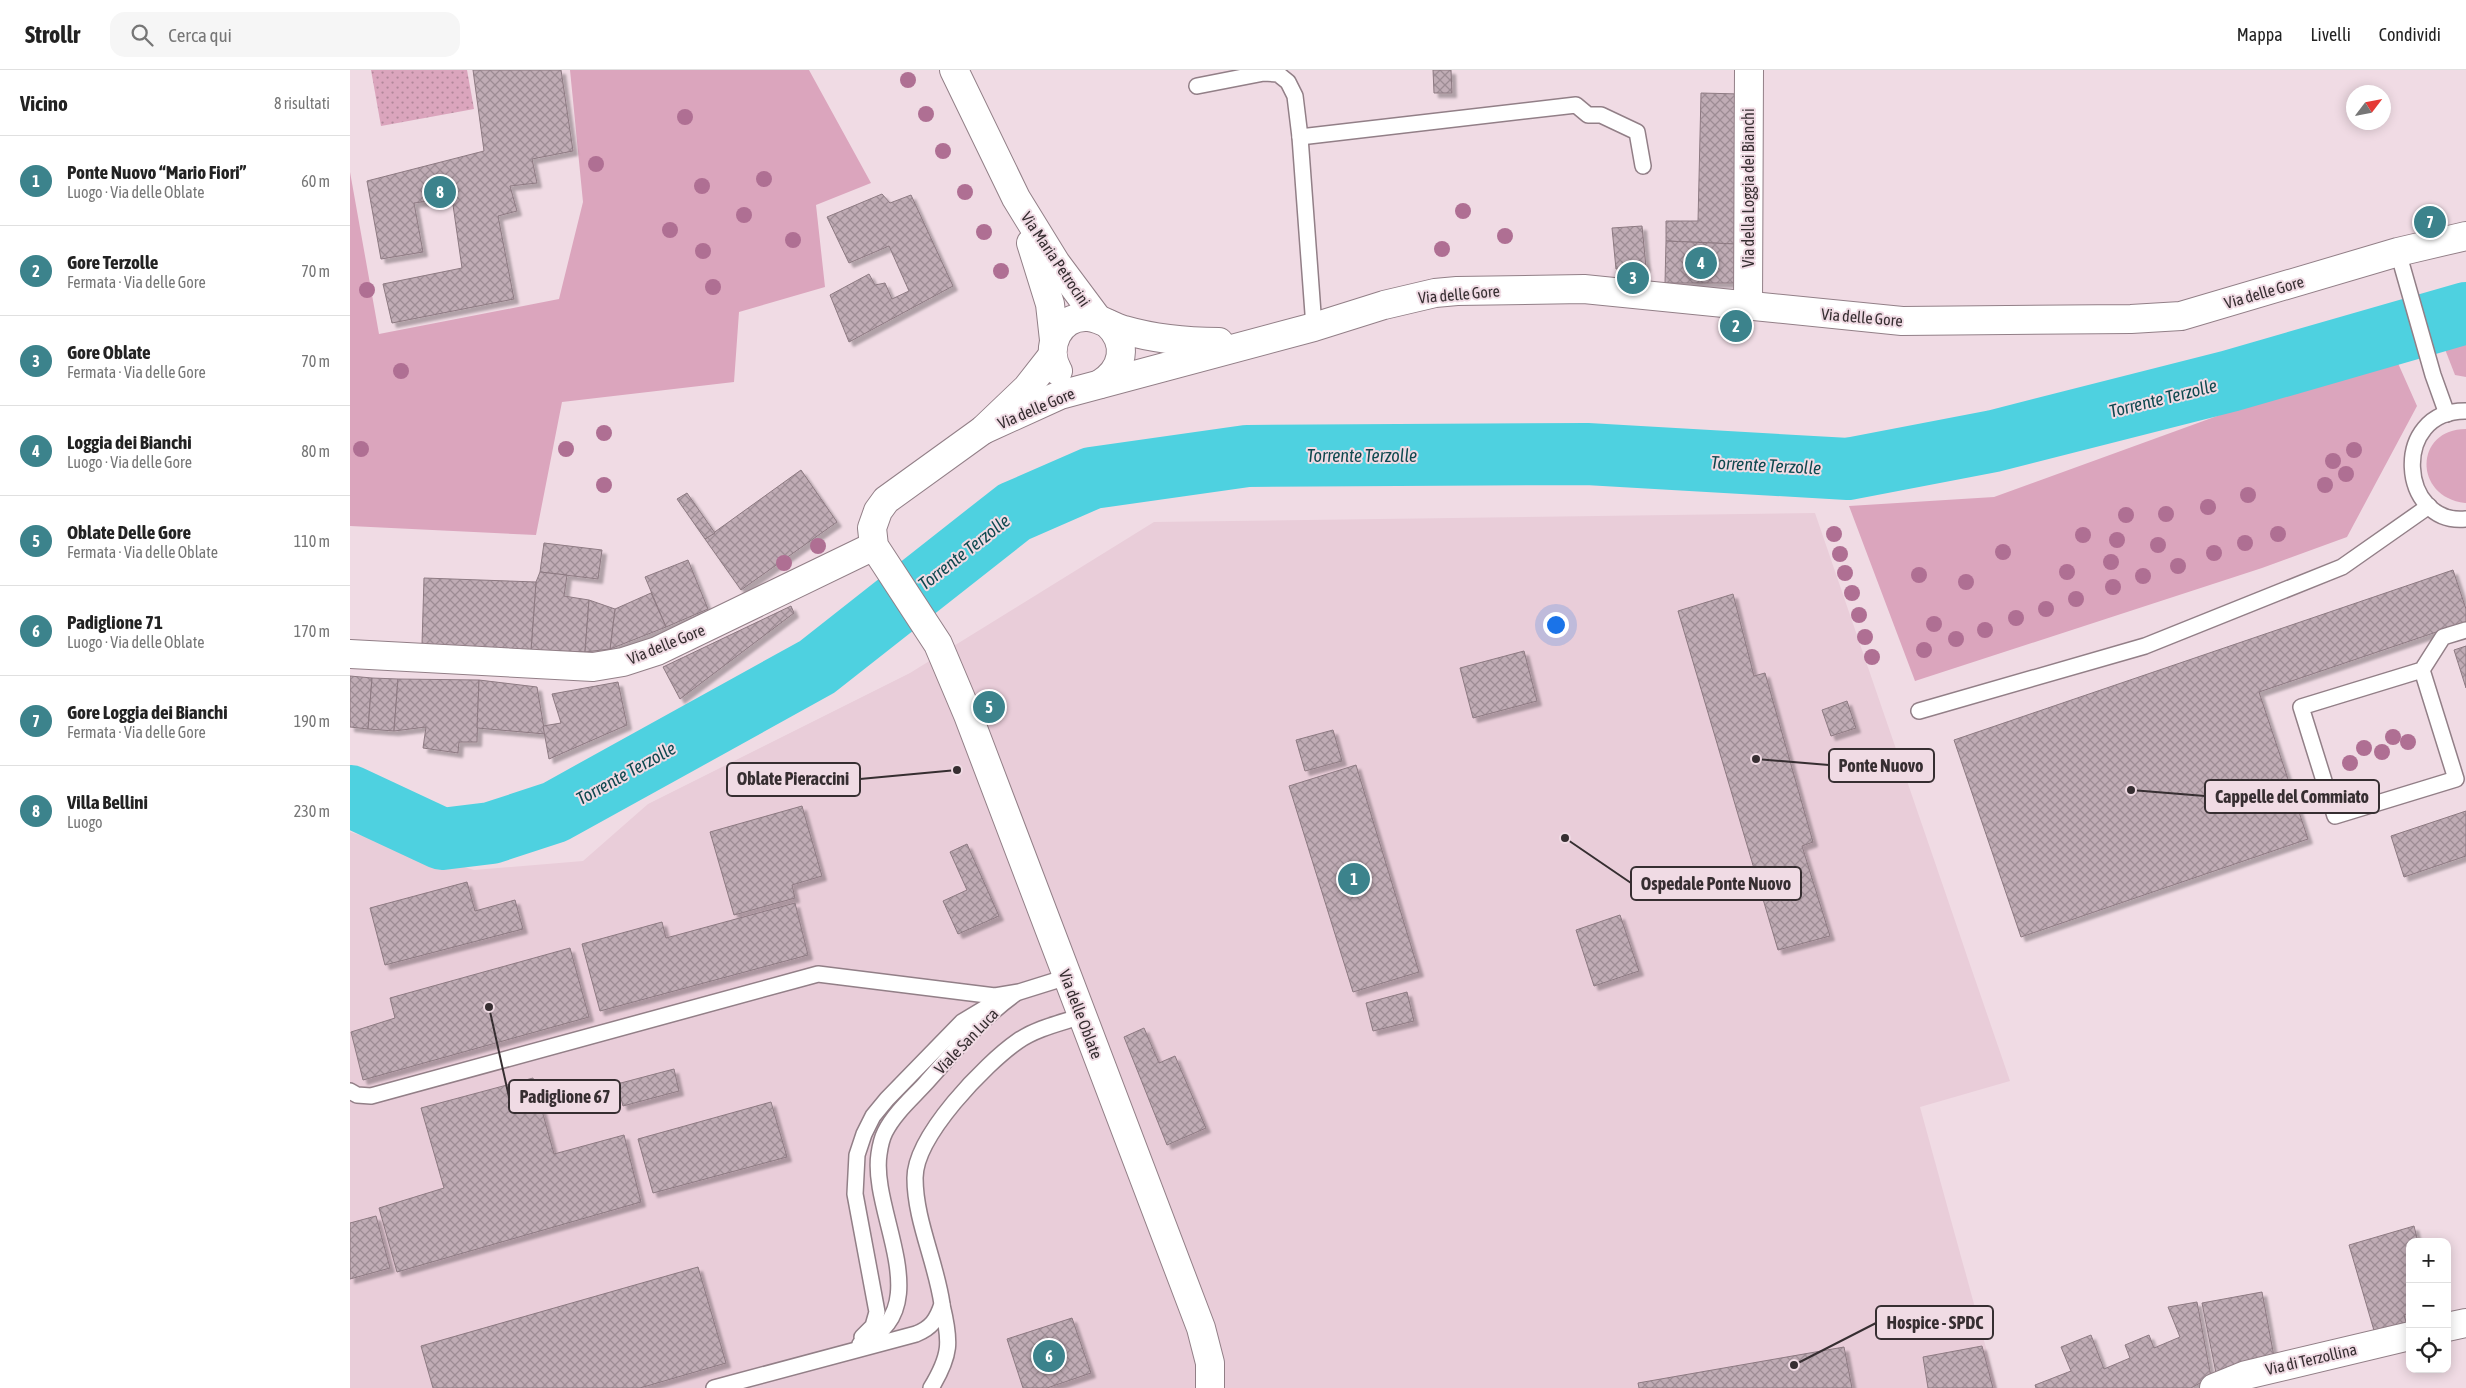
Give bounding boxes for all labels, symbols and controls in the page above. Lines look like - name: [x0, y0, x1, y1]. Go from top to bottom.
- search box: [110, 12, 460, 57]
- text: Strollr: [25, 21, 80, 48]
- icon: search: [128, 21, 156, 49]
- text: Cerca qui: [168, 24, 232, 46]
- text: Mappa: [2237, 24, 2283, 45]
- text: Livelli: [2311, 24, 2351, 45]
- text: Condividi: [2379, 24, 2441, 45]
- north arrow: [2346, 85, 2391, 130]
- text: Vicino: [20, 91, 68, 115]
- text: 8 risultati: [274, 94, 330, 112]
- street label: Via della Loggia dei Bianchi: [1739, 108, 1758, 268]
- text: Ponte Nuovo “Mario Fiori”: [67, 161, 246, 183]
- text: 1: [32, 172, 40, 190]
- text: 60 m: [301, 172, 330, 190]
- pin: 8: [424, 173, 456, 211]
- text: Luogo · Via delle Oblate: [67, 183, 204, 201]
- pin: 7: [2414, 203, 2446, 241]
- street label: Via Maria Petrocini: [1018, 208, 1094, 310]
- pin: 4: [1685, 244, 1717, 282]
- text: Gore Terzolle: [67, 251, 158, 273]
- pin: 3: [1617, 259, 1649, 297]
- text: 2: [32, 262, 40, 280]
- text: 70 m: [301, 262, 330, 280]
- street label: Via delle Gore: [2222, 272, 2306, 312]
- text: Fermata · Via delle Gore: [67, 273, 206, 291]
- street label: Via delle Gore: [1417, 281, 1501, 307]
- street label: Via delle Gore: [1820, 304, 1904, 330]
- pin: 2: [1720, 307, 1752, 345]
- text: Gore Oblate: [67, 341, 151, 363]
- text: 3: [32, 352, 40, 370]
- text: 70 m: [301, 352, 330, 370]
- text: Fermata · Via delle Gore: [67, 363, 206, 381]
- water label: Torrente Terzolle: [2107, 374, 2219, 422]
- street label: Via delle Gore: [995, 384, 1077, 432]
- text: Loggia dei Bianchi: [67, 431, 192, 453]
- text: 4: [32, 442, 40, 460]
- text: 80 m: [301, 442, 330, 460]
- water label: Torrente Terzolle: [1307, 445, 1417, 466]
- water label: Torrente Terzolle: [1710, 452, 1822, 478]
- text: Luogo · Via delle Gore: [67, 453, 192, 471]
- water label: Torrente Terzolle: [914, 510, 1014, 594]
- text: Oblate Delle Gore: [67, 521, 191, 543]
- text: 5: [32, 532, 40, 550]
- text: 110 m: [294, 532, 330, 550]
- text: Fermata · Via delle Oblate: [67, 543, 218, 561]
- text: Padiglione 71: [67, 611, 163, 633]
- your location: [1543, 612, 1569, 638]
- street label: Via delle Gore: [625, 620, 707, 668]
- text: 6: [32, 622, 40, 640]
- text: 170 m: [294, 622, 330, 640]
- text: Luogo · Via delle Oblate: [67, 633, 204, 651]
- pin: 5: [973, 688, 1005, 726]
- text: Gore Loggia dei Bianchi: [67, 701, 228, 723]
- text: 7: [32, 712, 40, 730]
- text: 190 m: [294, 712, 330, 730]
- text: Fermata · Via delle Gore: [67, 723, 206, 741]
- water label: Torrente Terzolle: [573, 737, 679, 809]
- callout: Ponte Nuovo: [1829, 749, 1934, 782]
- text: Ponte Nuovo: [1839, 755, 1923, 776]
- callout: Oblate Pieraccini: [727, 763, 860, 796]
- text: Oblate Pieraccini: [737, 768, 849, 789]
- callout: Cappelle del Commiato: [2205, 780, 2379, 813]
- text: Cappelle del Commiato: [2215, 786, 2369, 807]
- text: Villa Bellini: [67, 791, 148, 813]
- text: 8: [32, 802, 40, 820]
- text: 230 m: [294, 802, 330, 820]
- text: Luogo: [67, 813, 103, 831]
- pin: 1: [1338, 860, 1370, 898]
- callout: Ospedale Ponte Nuovo: [1631, 867, 1801, 900]
- text: Ospedale Ponte Nuovo: [1641, 873, 1791, 894]
- street label: Via delle Oblate: [1056, 967, 1106, 1061]
- street label: Viale San Luca: [930, 1005, 1002, 1077]
- callout: Padiglione 67: [509, 1080, 620, 1113]
- text: Padiglione 67: [520, 1086, 610, 1107]
- map controls: [2406, 1238, 2451, 1373]
- button: +: [2406, 1238, 2451, 1283]
- button: −: [2406, 1283, 2451, 1328]
- callout: Hospice - SPDC: [1876, 1306, 1993, 1339]
- text: Hospice - SPDC: [1887, 1312, 1983, 1333]
- button: locate: [2406, 1328, 2451, 1373]
- pin: 6: [1033, 1337, 1065, 1375]
- street label: Via di Terzollina: [2264, 1340, 2358, 1378]

